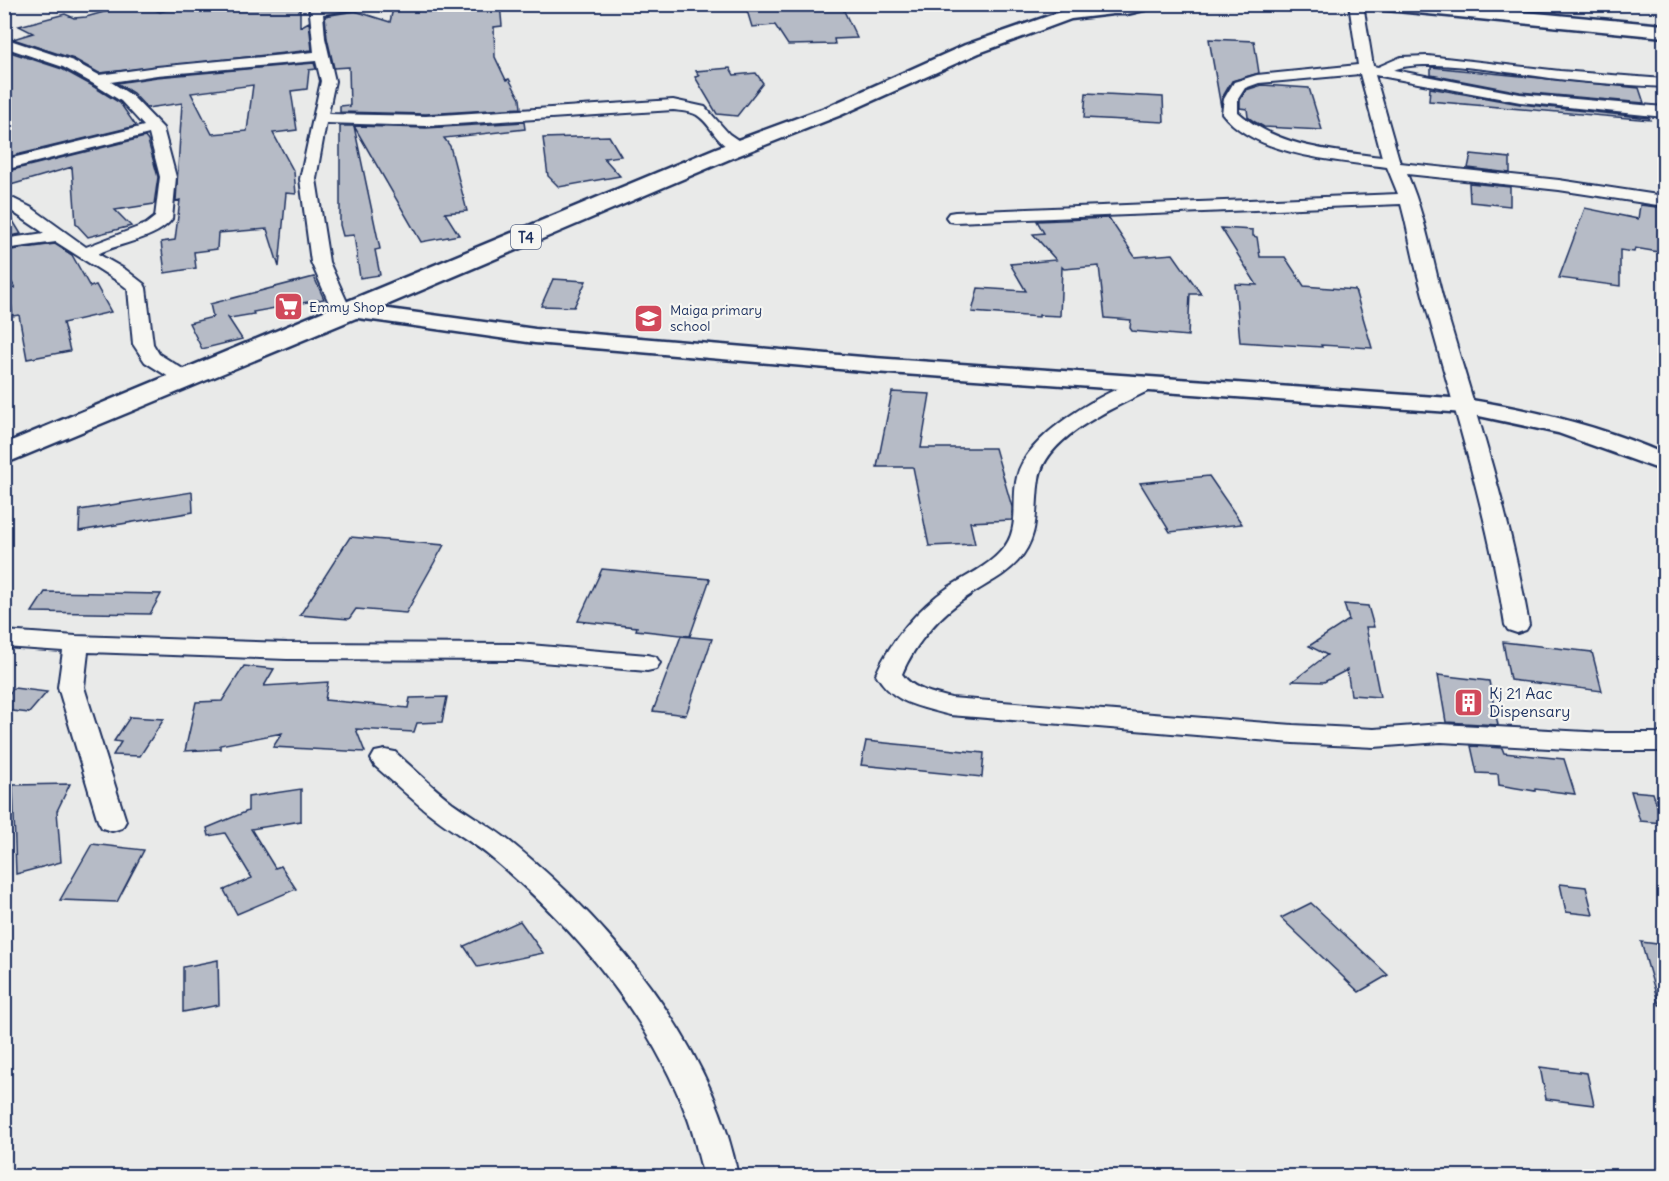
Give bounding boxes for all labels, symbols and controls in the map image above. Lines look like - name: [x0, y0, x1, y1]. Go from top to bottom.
- road number: T4: [511, 225, 541, 249]
- supermarket icon: Emmy Shop: [272, 291, 304, 323]
- place label: Emmy Shop: [309, 298, 385, 316]
- place label: Maiga primary school: [670, 301, 762, 335]
- school or university icon: Maiga primary school: [633, 302, 665, 334]
- place label: Kj 21 Aac Dispensary: [1489, 683, 1570, 721]
- building icon: Kj 21 Aac Dispensary: [1452, 686, 1484, 718]

